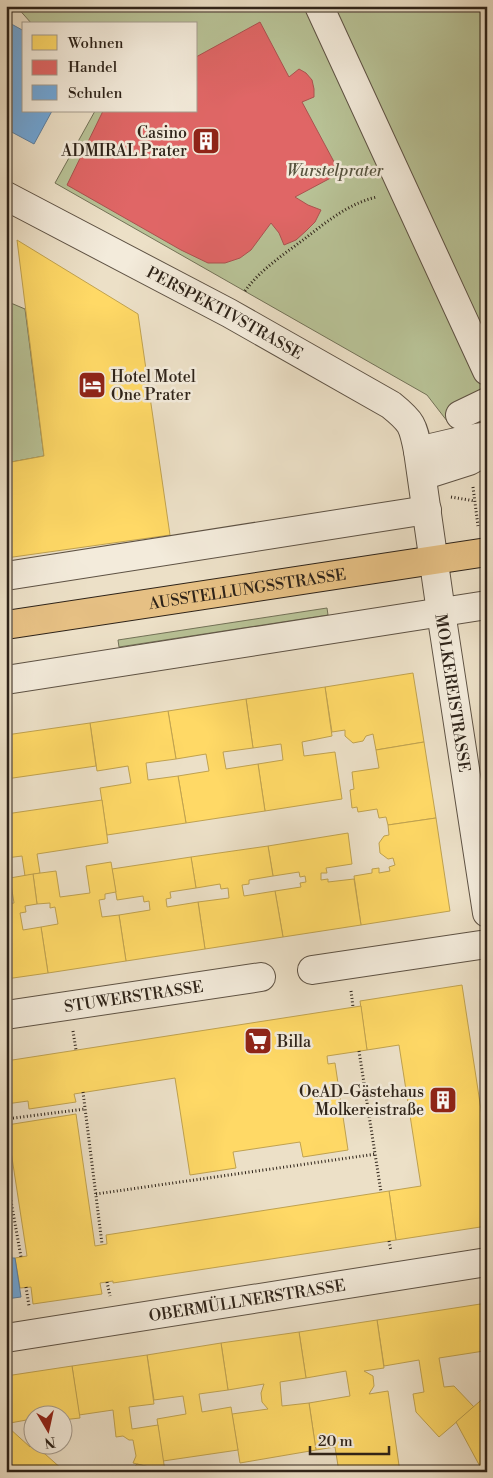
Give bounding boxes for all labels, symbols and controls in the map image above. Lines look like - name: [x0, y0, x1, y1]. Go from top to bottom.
- legend: [22, 22, 198, 112]
- text: Wohnen: [67, 34, 123, 53]
- text: Handel: [68, 58, 118, 77]
- text: Schulen: [68, 84, 123, 103]
- place label: Casino ADMIRAL Prater: [60, 123, 187, 161]
- building icon: Casino ADMIRAL Prater: [191, 126, 221, 156]
- park label: Wurstelprater: [287, 161, 384, 181]
- street label: PERSPEKTIVSTRASSE: [143, 263, 306, 364]
- place label: Hotel Motel One Prater: [111, 367, 196, 405]
- hotel icon: Hotel Motel One Prater: [77, 370, 107, 400]
- street label: AUSSTELLUNGSSTRASSE: [146, 565, 347, 614]
- street label: MOLKEREISTRASSE: [430, 613, 474, 774]
- street label: STUWERSTRASSE: [63, 977, 205, 1017]
- supermarket icon: Billa: [243, 1026, 273, 1056]
- place label: Billa: [276, 1032, 312, 1052]
- place label: OeAD-Gästehaus Molkereistraße: [299, 1082, 424, 1120]
- building icon: OeAD-Gästehaus Molkereistraße: [428, 1085, 458, 1115]
- street label: OBERMÜLLNERSTRASSE: [147, 1276, 347, 1326]
- north arrow: [22, 1406, 72, 1456]
- scale bar: [310, 1423, 389, 1455]
- text: N: [43, 1432, 57, 1452]
- text: 20 m: [318, 1432, 353, 1451]

